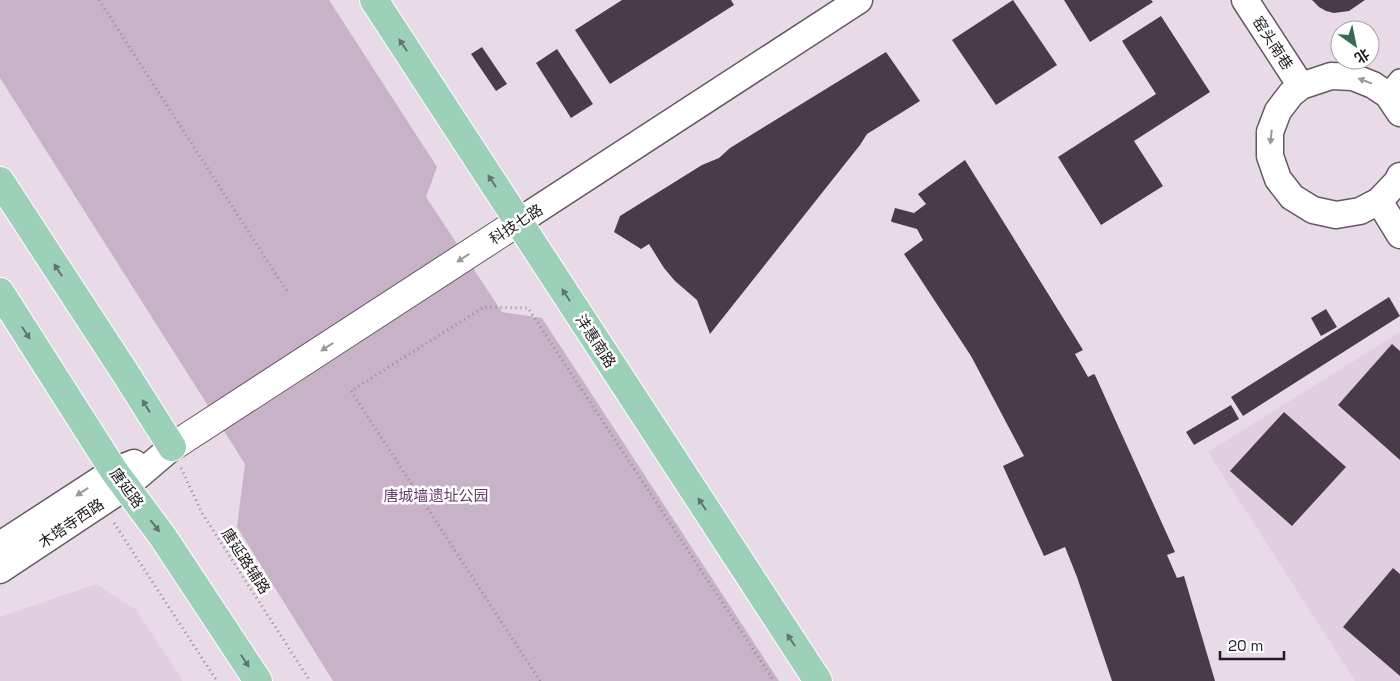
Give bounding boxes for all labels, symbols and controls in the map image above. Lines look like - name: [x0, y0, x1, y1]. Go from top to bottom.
- street label: 窑头南巷: [1249, 13, 1297, 73]
- north arrow: [1330, 20, 1380, 70]
- one-way arrow: [399, 38, 408, 52]
- text: 北: [1351, 45, 1373, 67]
- one-way arrow: [1357, 77, 1372, 85]
- one-way arrow: [1267, 129, 1275, 145]
- one-way arrow: [487, 175, 497, 188]
- street label: 科技七路: [486, 200, 546, 248]
- one-way arrow: [456, 253, 470, 263]
- one-way arrow: [53, 263, 63, 276]
- one-way arrow: [561, 288, 570, 302]
- street label: 沣惠南路: [572, 311, 620, 371]
- one-way arrow: [21, 326, 31, 339]
- one-way arrow: [320, 342, 333, 352]
- one-way arrow: [142, 400, 151, 413]
- street label: 唐延路: [106, 464, 148, 512]
- park label: 唐城墙遗址公园: [383, 486, 489, 505]
- one-way arrow: [75, 487, 88, 497]
- street label: 木塔寺西路: [35, 494, 107, 552]
- one-way arrow: [698, 497, 707, 511]
- one-way arrow: [150, 519, 160, 533]
- street label: 唐延路辅路: [218, 524, 274, 598]
- scale bar: [1220, 628, 1284, 660]
- one-way arrow: [787, 634, 796, 647]
- text: 20 m: [1228, 636, 1263, 655]
- one-way arrow: [240, 655, 250, 668]

